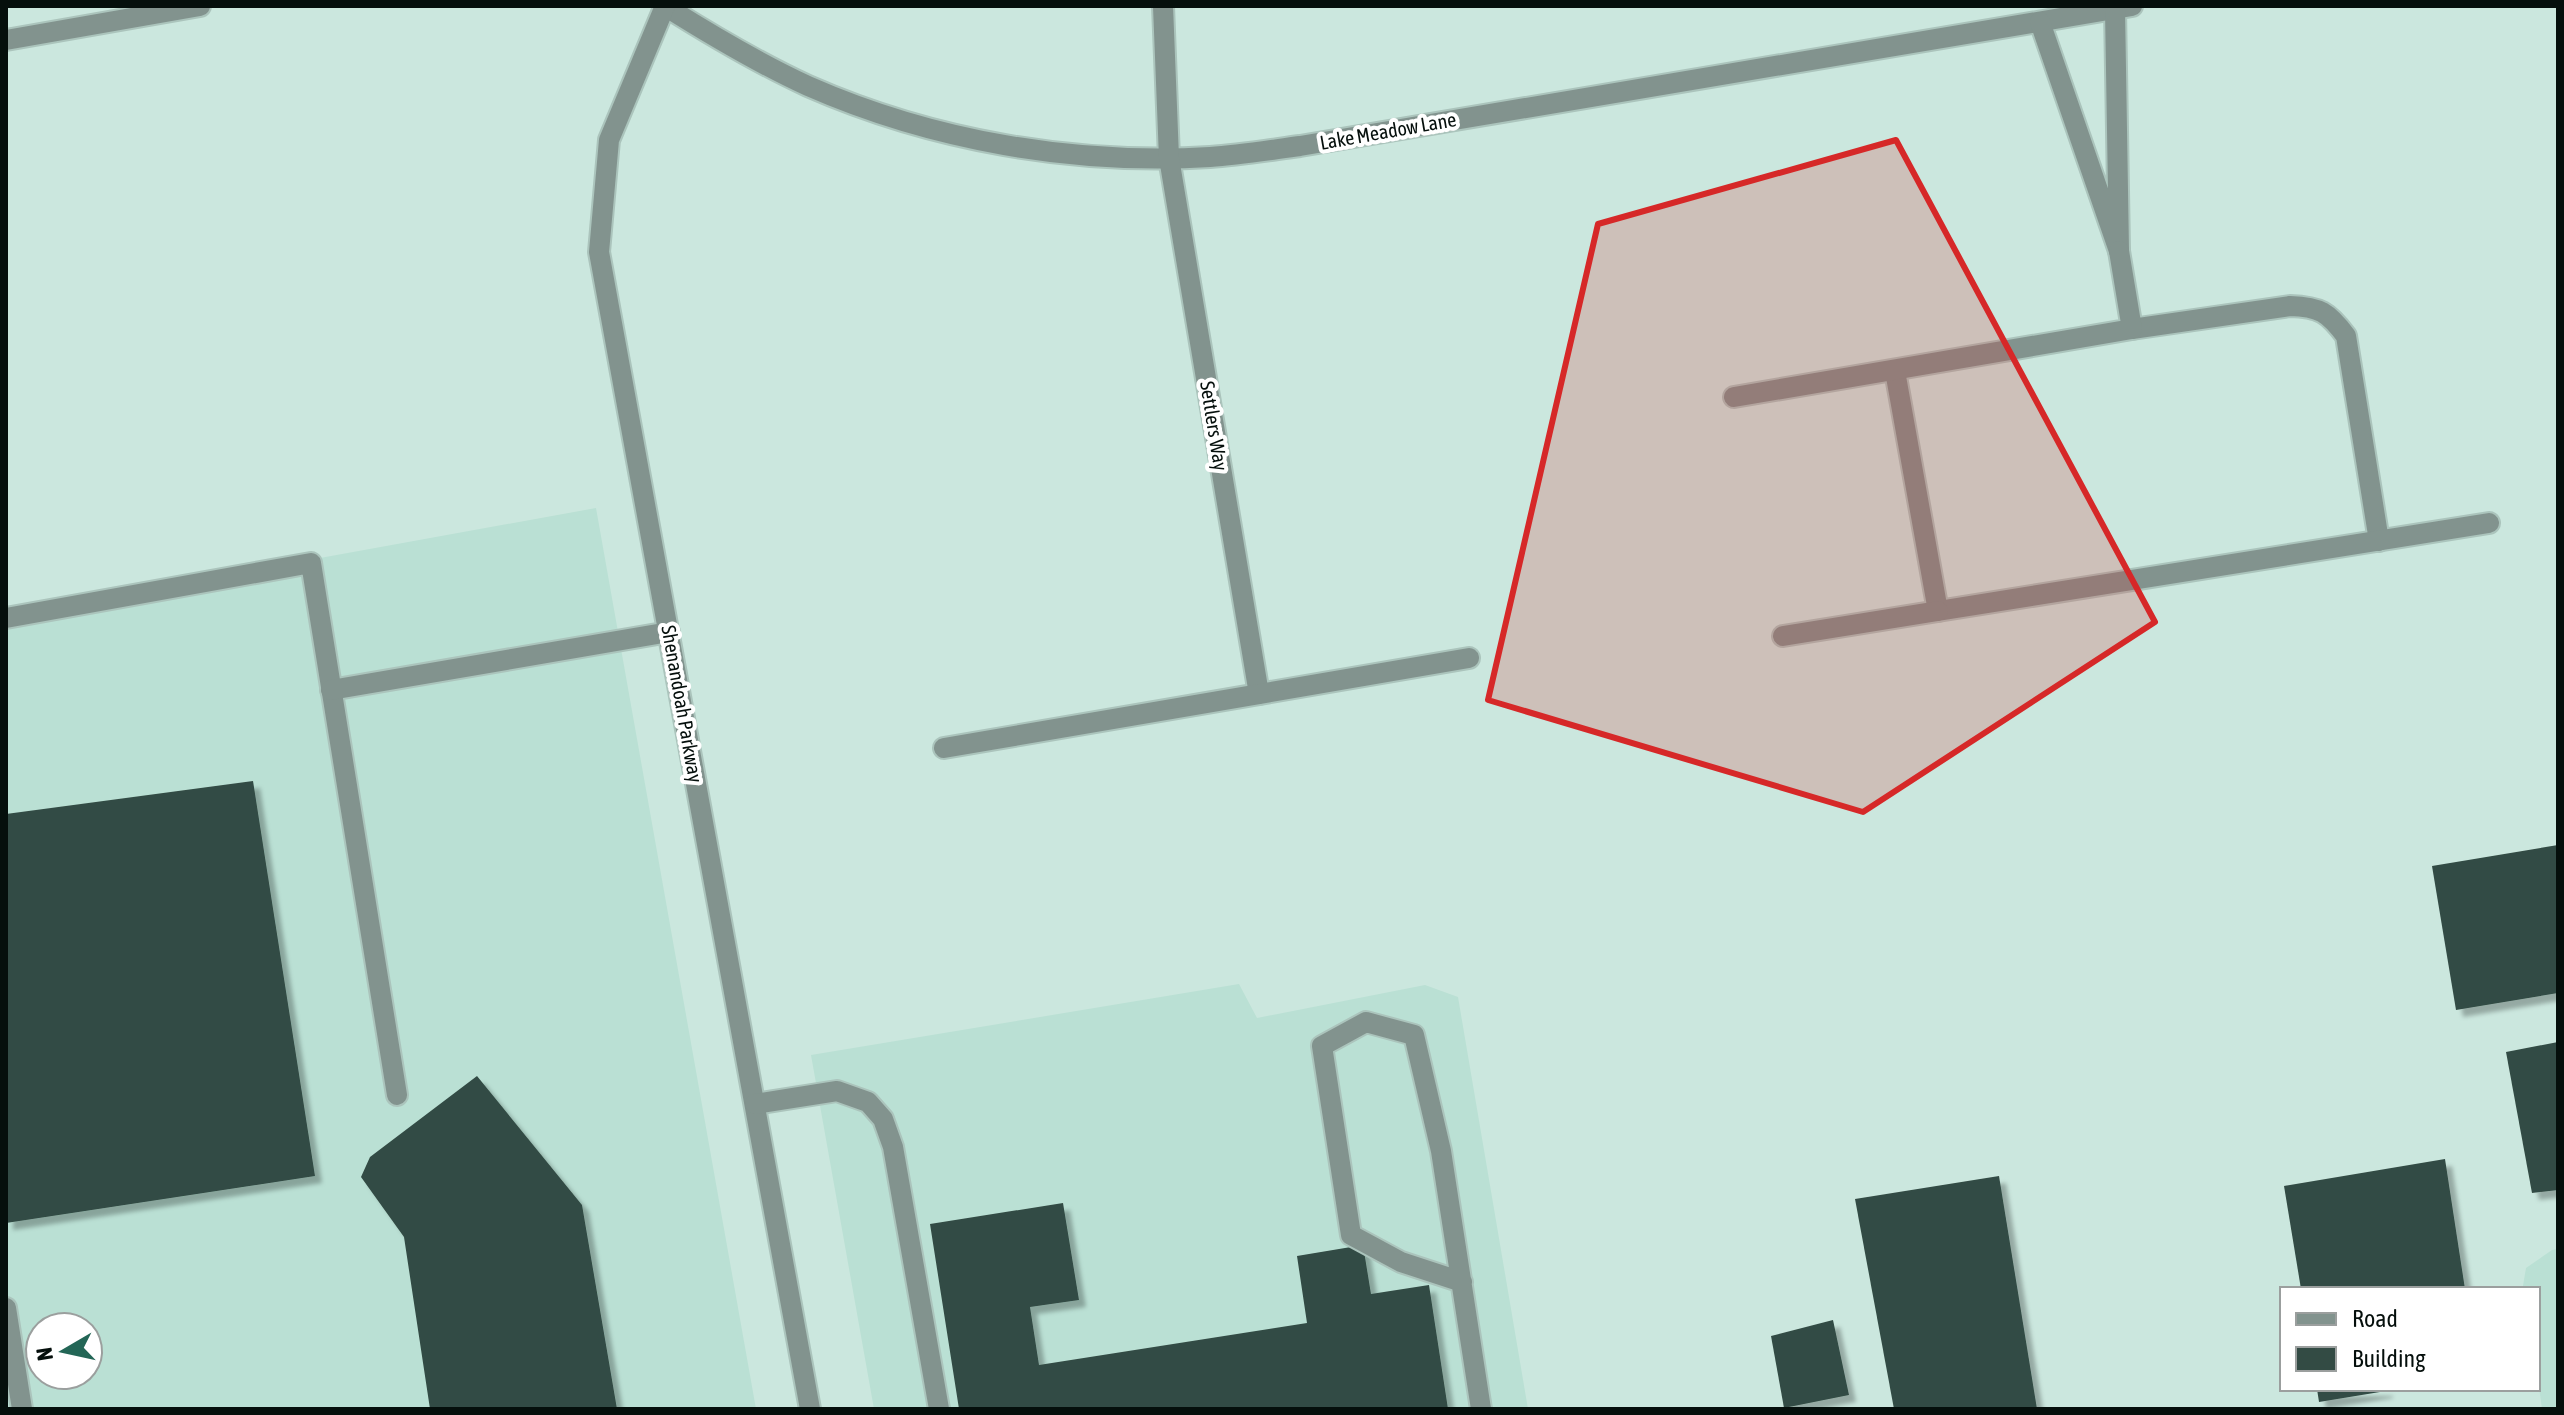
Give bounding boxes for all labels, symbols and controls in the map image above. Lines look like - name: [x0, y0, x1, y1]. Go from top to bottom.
- street label: Lake Meadow Lane: [1318, 107, 1458, 154]
- street label: Settlers Way: [1196, 380, 1233, 472]
- street label: Shenandoah Parkway: [657, 624, 708, 784]
- legend: [2280, 1287, 2540, 1391]
- text: Road: [2352, 1305, 2398, 1332]
- north arrow: [24, 1311, 104, 1391]
- text: Building: [2352, 1345, 2426, 1372]
- text: N: [30, 1346, 58, 1363]

